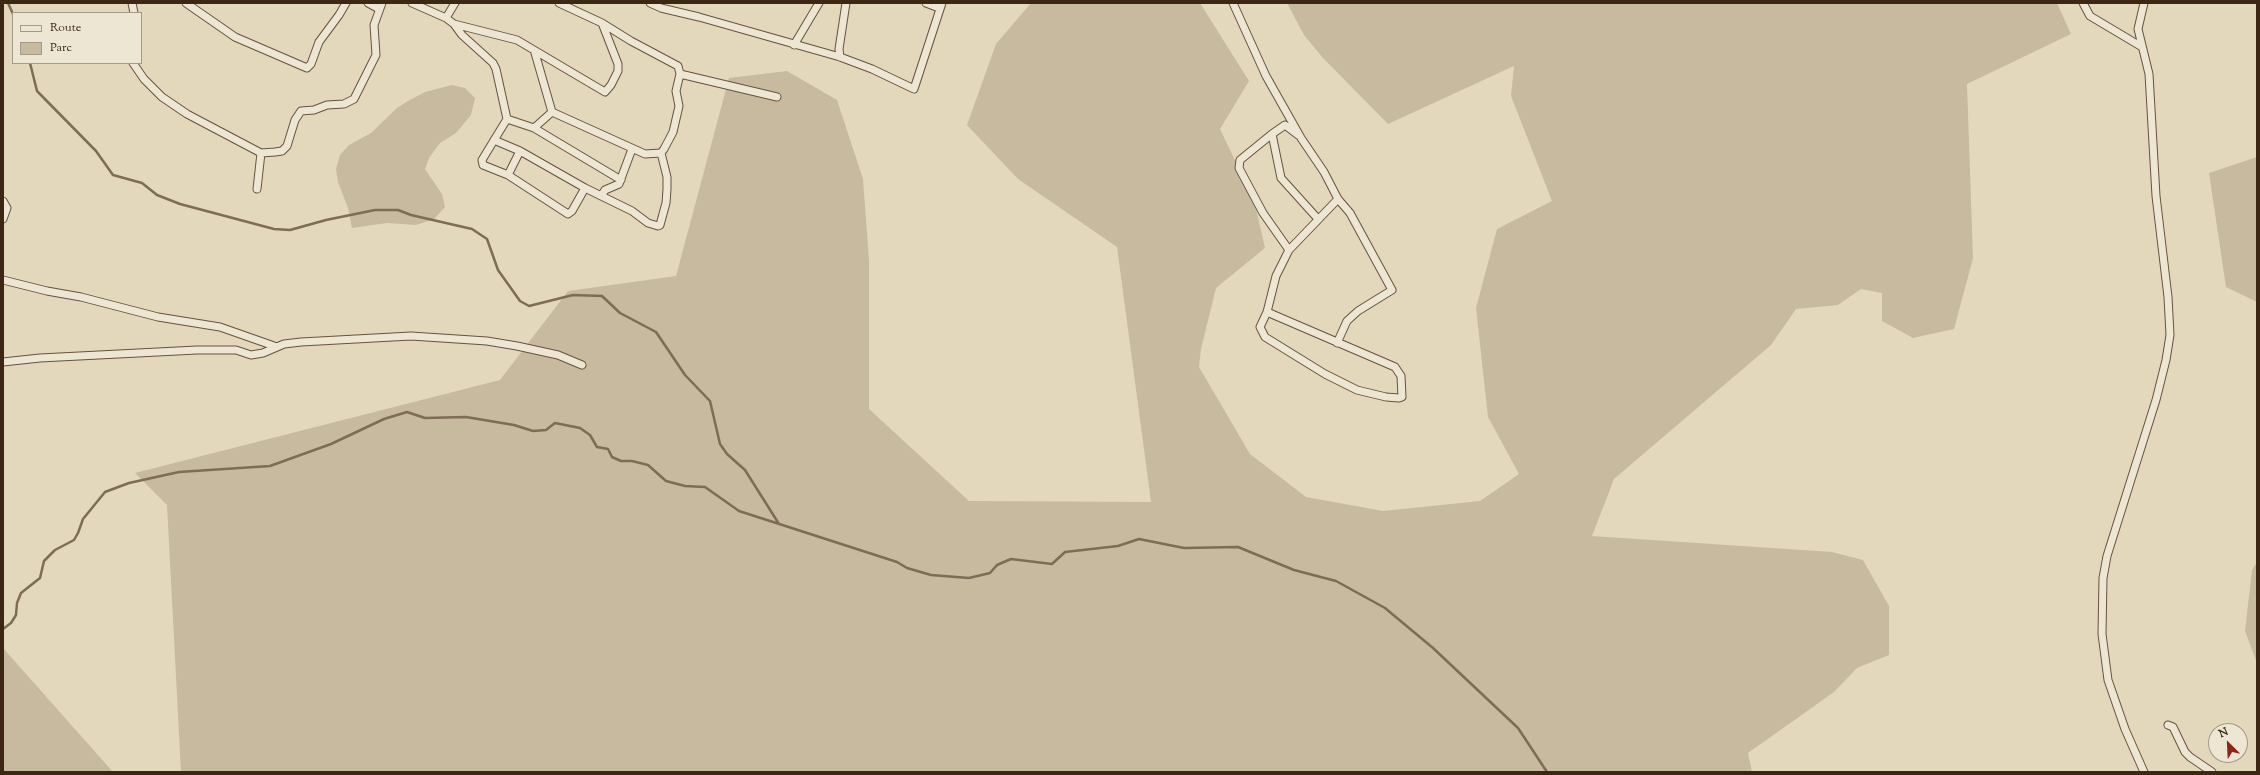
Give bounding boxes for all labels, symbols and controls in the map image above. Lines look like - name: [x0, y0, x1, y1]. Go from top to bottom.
- legend: [12, 12, 142, 64]
- text: Route: [50, 19, 81, 37]
- text: Parc: [50, 39, 72, 57]
- north arrow: [2208, 723, 2248, 763]
- text: N: [2216, 724, 2231, 742]

